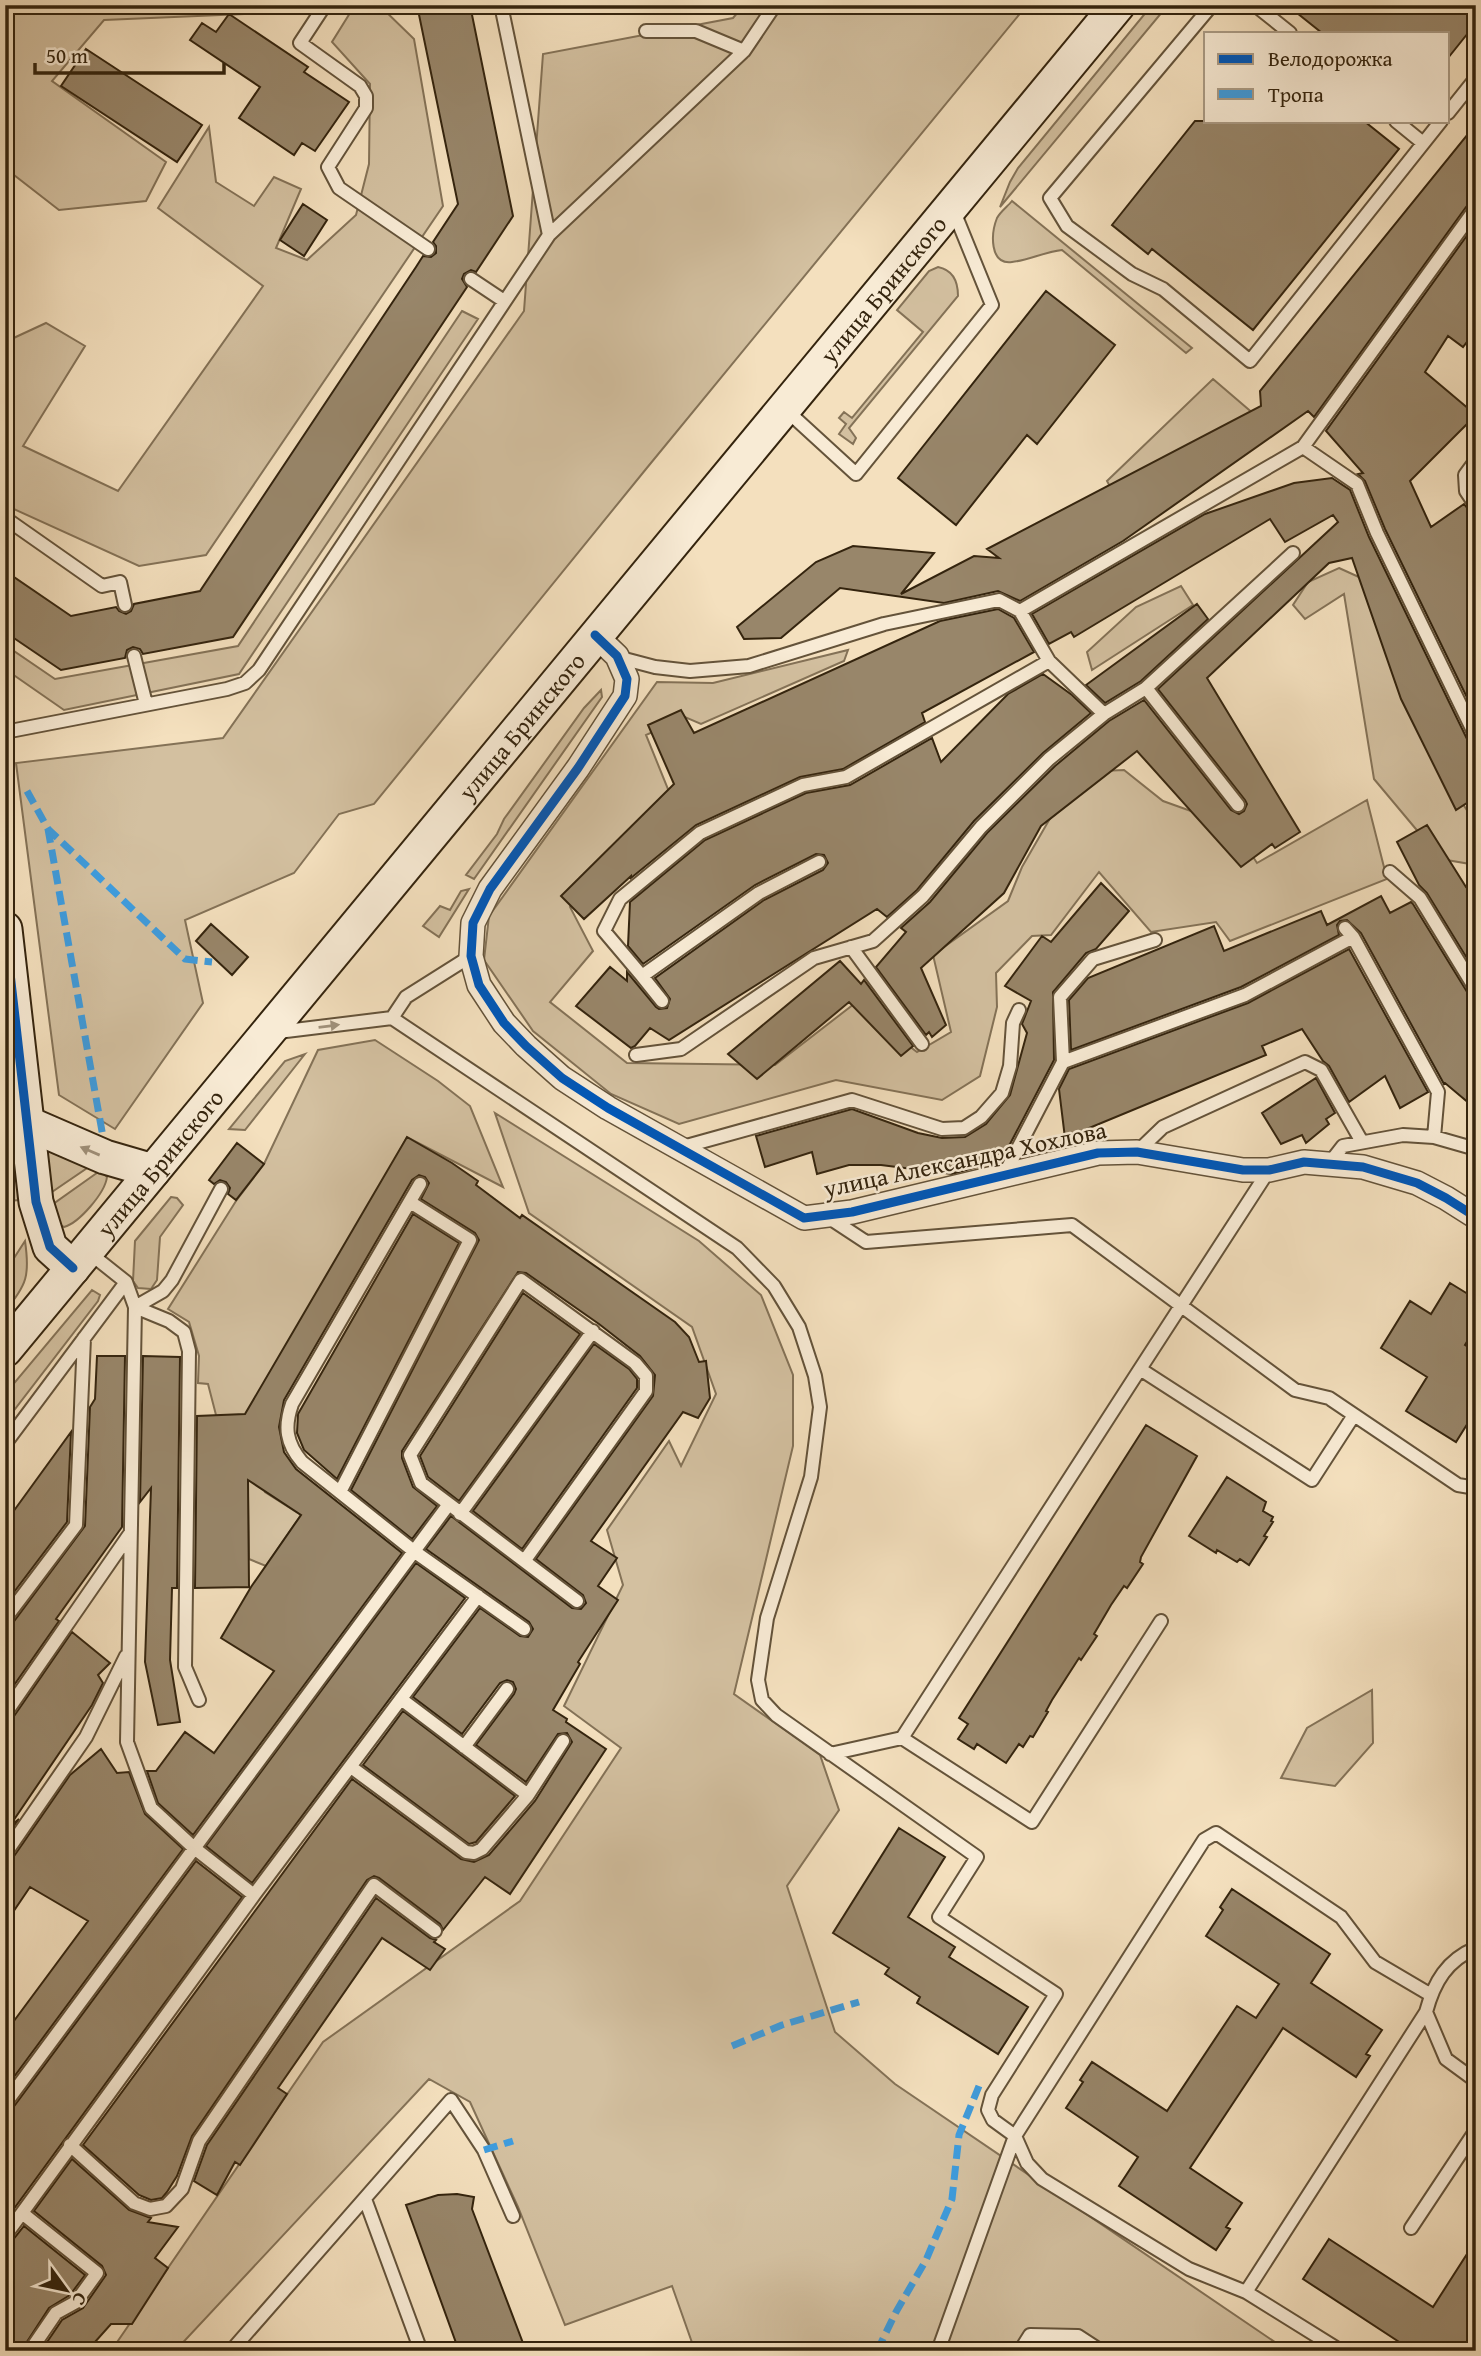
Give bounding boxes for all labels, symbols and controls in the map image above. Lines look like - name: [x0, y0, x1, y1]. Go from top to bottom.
- scale bar: [35, 32, 224, 76]
- legend: [1204, 32, 1450, 122]
- text: 50 m: [46, 40, 88, 71]
- text: Велодорожка: [1268, 43, 1393, 74]
- text: Тропа: [1268, 79, 1324, 110]
- street label: улица Бринского: [811, 208, 955, 371]
- street label: улица Бринского: [449, 644, 593, 808]
- one-way arrow: [318, 1020, 340, 1031]
- street label: улица Бринского: [88, 1081, 232, 1245]
- street label: улица Александра Хохлова: [819, 1112, 1110, 1206]
- one-way arrow: [79, 1145, 100, 1156]
- north arrow: [32, 2254, 102, 2324]
- text: С: [65, 2287, 95, 2312]

